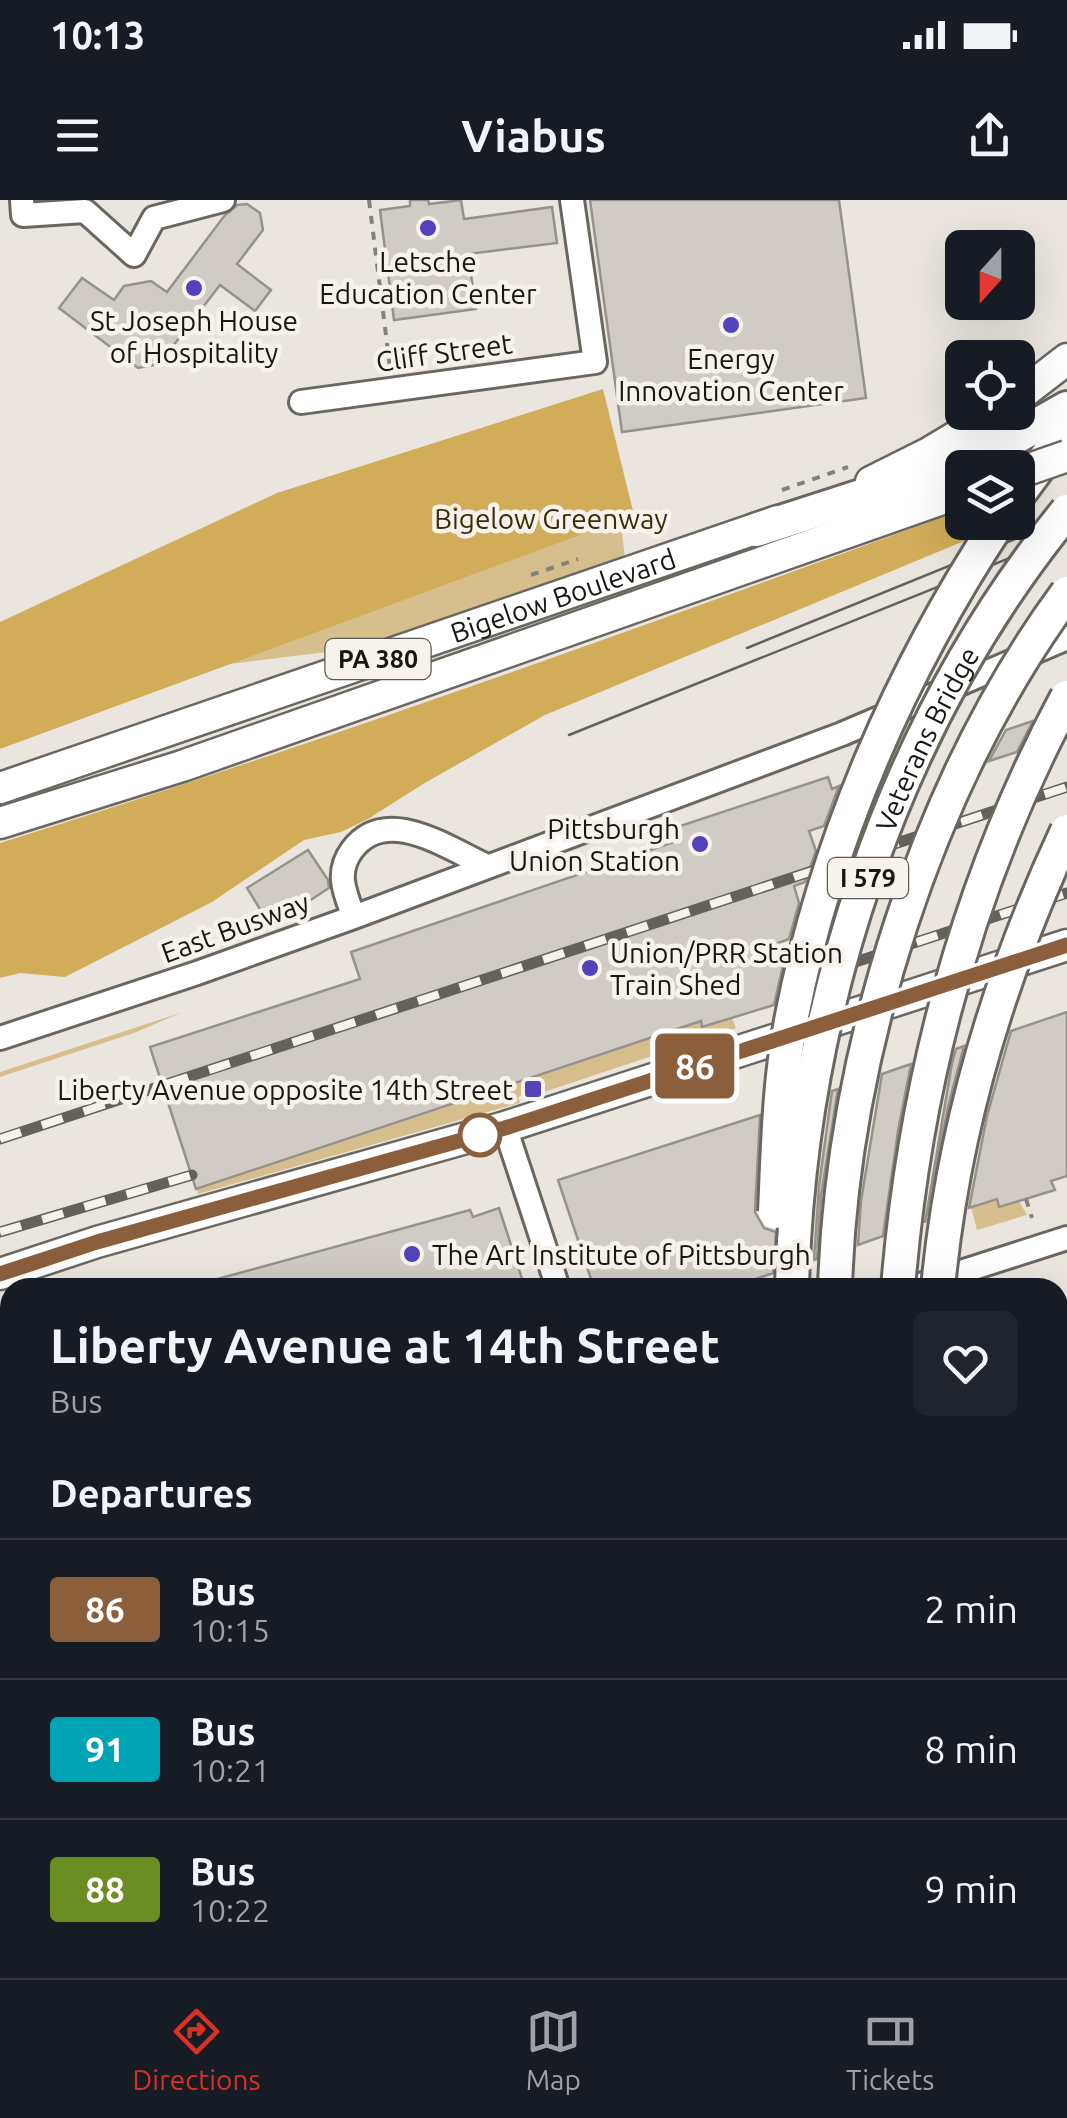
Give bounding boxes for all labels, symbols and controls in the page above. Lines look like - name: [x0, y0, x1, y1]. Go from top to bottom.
- text: 10:13: [50, 14, 145, 56]
- icon: menu: [50, 108, 105, 163]
- icon: share: [962, 108, 1017, 163]
- text: Viabus: [461, 110, 606, 161]
- marker: Letsche Education Center: [417, 217, 439, 239]
- north arrow: [945, 230, 1035, 320]
- map controls: [945, 230, 1035, 540]
- place label: Letsche Education Center: [319, 246, 537, 309]
- marker: St Joseph House of Hospitality: [183, 277, 205, 299]
- place label: St Joseph House of Hospitality: [90, 305, 298, 368]
- marker: Energy Innovation Center: [720, 314, 742, 336]
- street label: Cliff Street: [374, 327, 514, 377]
- button: locate: [945, 340, 1035, 430]
- place label: Energy Innovation Center: [618, 343, 844, 406]
- button: layers: [945, 450, 1035, 540]
- park label: Bigelow Greenway: [434, 503, 668, 534]
- street label: Bigelow Boulevard: [446, 542, 679, 648]
- road number: PA 380: [326, 639, 430, 679]
- street label: Veterans Bridge: [869, 641, 984, 836]
- place label: Pittsburgh Union Station: [509, 813, 680, 876]
- marker: Pittsburgh Union Station: [689, 833, 711, 855]
- road number: I 579: [828, 858, 908, 898]
- street label: East Busway: [157, 886, 313, 968]
- place label: Union/PRR Station Train Shed: [610, 937, 843, 1000]
- marker: Union/PRR Station Train Shed: [579, 957, 601, 979]
- line badge: 86: [650, 1034, 740, 1098]
- text: 86: [675, 1046, 715, 1086]
- place label: Liberty Avenue opposite 14th Street: [57, 1074, 513, 1105]
- marker: Liberty Avenue opposite 14th Street: [522, 1078, 544, 1100]
- unlabelled marker: [459, 1114, 501, 1156]
- place label: The Art Institute of Pittsburgh: [432, 1239, 811, 1270]
- marker: The Art Institute of Pittsburgh: [401, 1243, 423, 1265]
- button: heart: [913, 1311, 1018, 1416]
- text: Liberty Avenue at 14th Street: [50, 1318, 720, 1372]
- text: Bus: [50, 1383, 102, 1419]
- text: Departures: [50, 1472, 252, 1514]
- text: Bus: [190, 1570, 255, 1612]
- text: 2 min: [924, 1588, 1018, 1630]
- text: 86: [85, 1589, 125, 1629]
- text: 10:15: [190, 1612, 270, 1648]
- text: Bus: [190, 1710, 255, 1752]
- text: 8 min: [924, 1728, 1018, 1770]
- text: 91: [85, 1729, 125, 1769]
- text: 10:21: [190, 1752, 270, 1788]
- text: Bus: [190, 1850, 255, 1892]
- text: 9 min: [924, 1868, 1018, 1910]
- text: 88: [85, 1869, 125, 1909]
- text: 10:22: [190, 1892, 270, 1928]
- tab: Directions: [133, 2004, 261, 2095]
- tab: Map: [526, 2004, 581, 2095]
- tab: Tickets: [846, 2004, 934, 2095]

